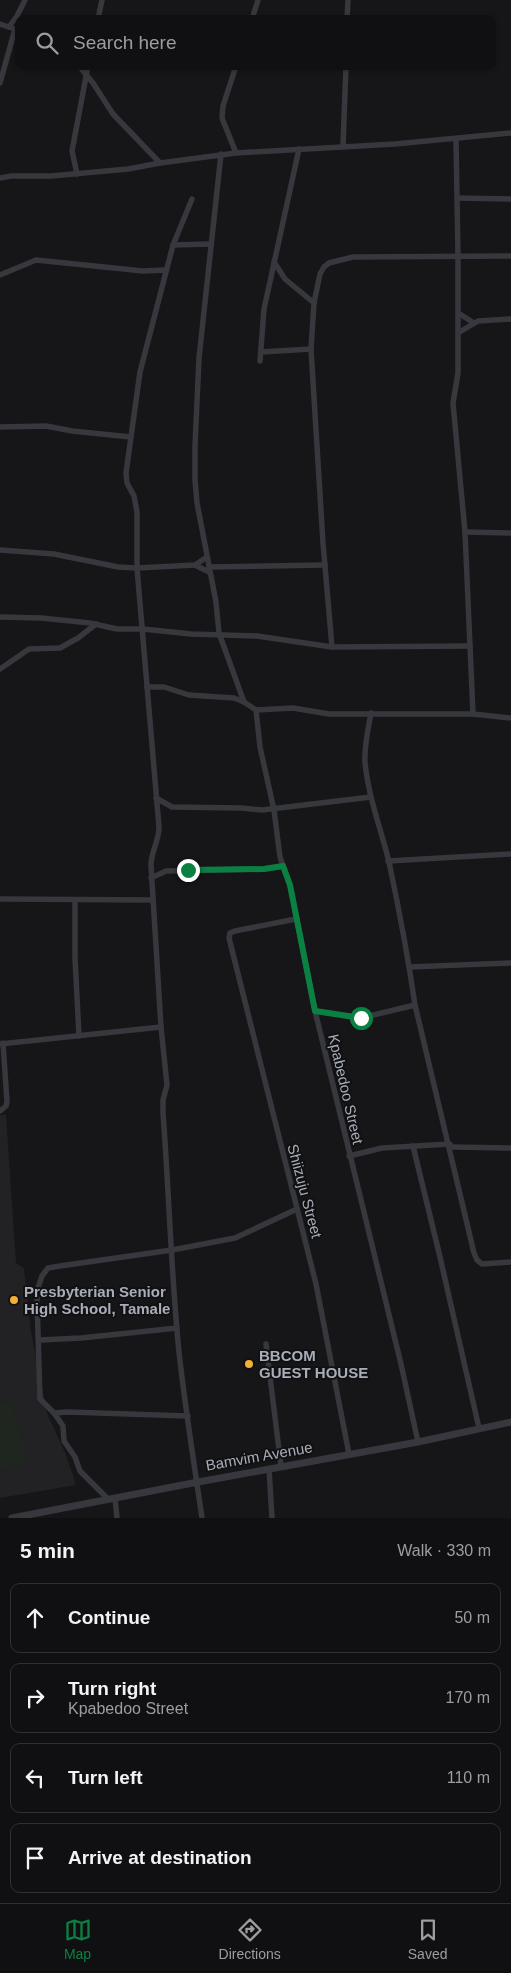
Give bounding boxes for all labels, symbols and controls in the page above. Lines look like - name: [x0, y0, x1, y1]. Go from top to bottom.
- search box: [15, 15, 496, 70]
- icon: search: [33, 29, 61, 57]
- text: Search here: [73, 32, 177, 53]
- route end: [177, 859, 200, 882]
- route start: [350, 1007, 373, 1030]
- street label: Kpabedoo Street: [325, 1032, 367, 1147]
- street label: Shiizuju Street: [284, 1142, 326, 1241]
- place label: Presbyterian Senior High School, Tamale: [24, 1283, 170, 1317]
- marker: Presbyterian Senior High School, Tamale: [8, 1294, 20, 1306]
- place label: BBCOM GUEST HOUSE: [259, 1347, 368, 1381]
- marker: BBCOM GUEST HOUSE: [243, 1358, 255, 1370]
- street label: Bamvim Avenue: [204, 1438, 314, 1474]
- text: 5 min: [20, 1539, 75, 1562]
- text: Walk · 330 m: [397, 1542, 491, 1559]
- icon: ahead: [21, 1604, 49, 1632]
- text: Continue: [68, 1607, 150, 1628]
- text: 50 m: [454, 1609, 490, 1626]
- text: Turn right: [68, 1678, 156, 1699]
- icon: right: [21, 1684, 49, 1712]
- text: 170 m: [446, 1689, 490, 1706]
- text: Kpabedoo Street: [68, 1700, 188, 1717]
- icon: left: [21, 1764, 49, 1792]
- text: Turn left: [68, 1767, 143, 1788]
- text: 110 m: [447, 1769, 490, 1786]
- icon: arrive: [21, 1844, 49, 1872]
- text: Arrive at destination: [68, 1847, 252, 1868]
- tab: Map: [64, 1916, 92, 1962]
- tab: Directions: [219, 1916, 281, 1962]
- tab: Saved: [408, 1916, 447, 1962]

